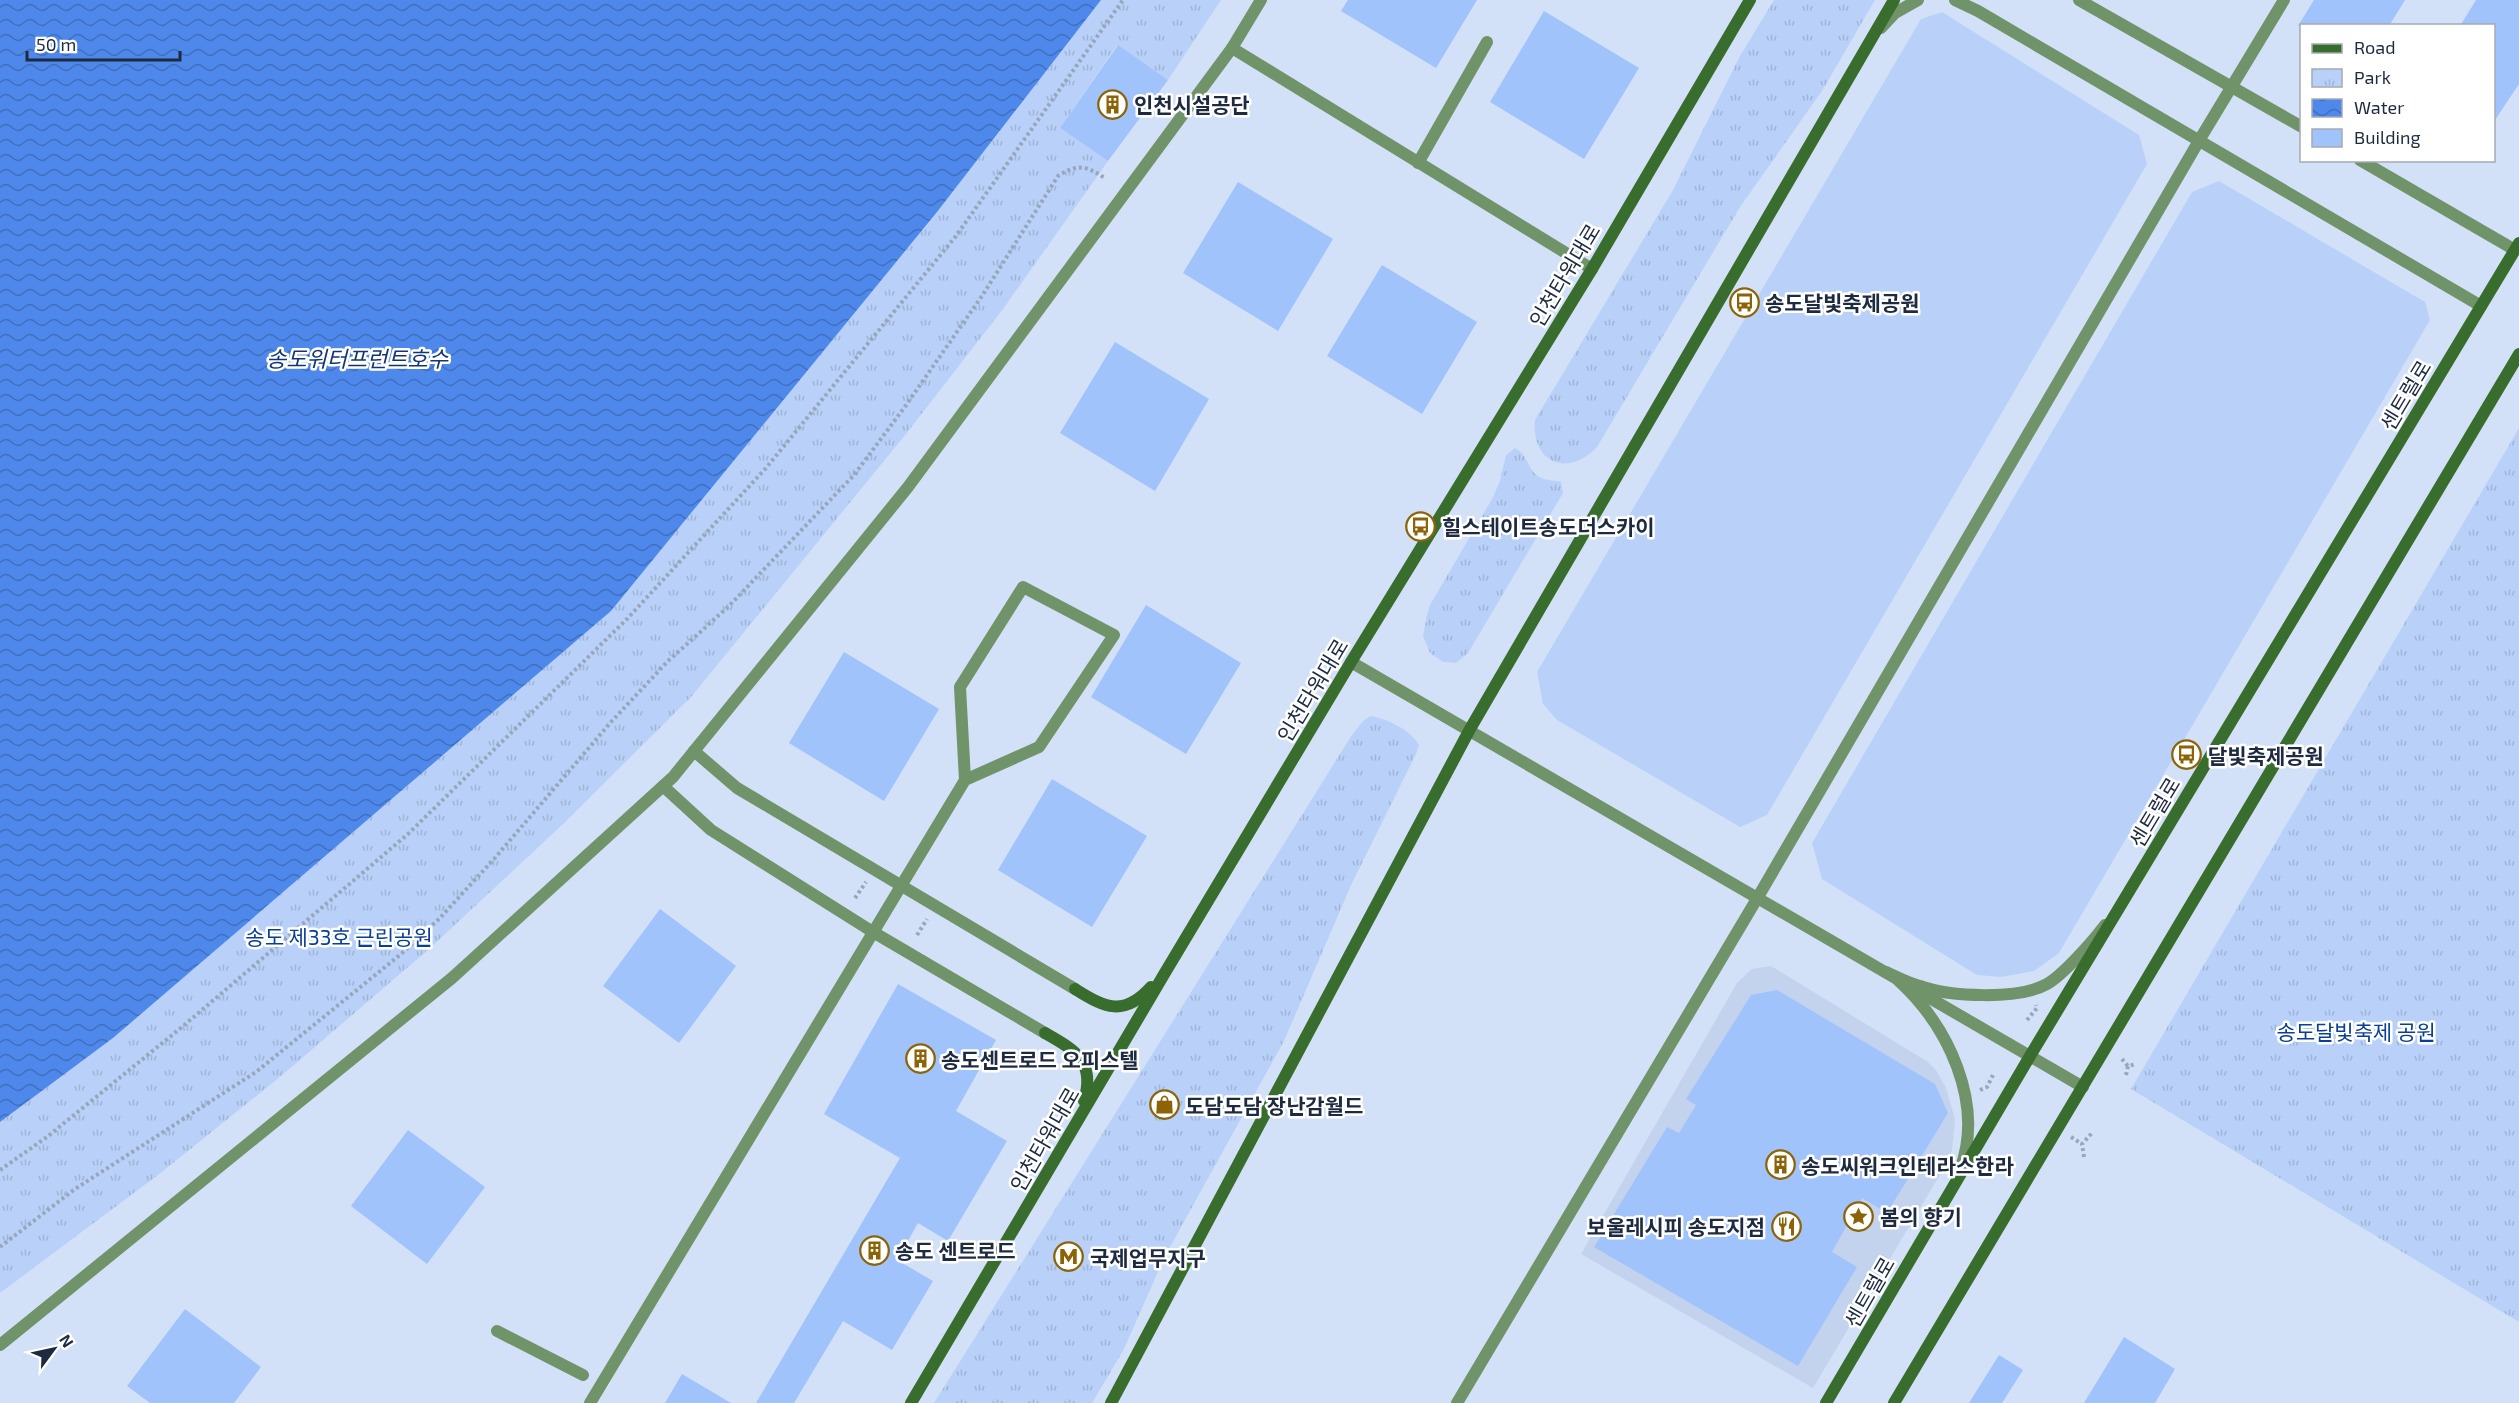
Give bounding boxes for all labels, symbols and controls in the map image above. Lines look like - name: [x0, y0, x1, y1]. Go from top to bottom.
- scale bar: [27, 24, 180, 62]
- legend: [2300, 24, 2495, 162]
- text: 50 m: [36, 33, 76, 55]
- text: Road: [2354, 36, 2395, 58]
- text: Park: [2354, 66, 2391, 88]
- building icon: 인천시설공단: [1097, 88, 1129, 120]
- place label: 인천시설공단: [1134, 92, 1250, 117]
- text: Water: [2354, 96, 2404, 118]
- text: Building: [2354, 126, 2421, 148]
- street label: 인천타워대로: [1523, 219, 1605, 331]
- bus stop icon: 송도달빛축제공원: [1728, 286, 1760, 318]
- place label: 송도달빛축제공원: [1765, 290, 1920, 315]
- water label: 송도워터프런트호수: [266, 345, 449, 371]
- street label: 센트럴로: [2374, 355, 2436, 435]
- bus stop icon: 힐스테이트송도더스카이: [1405, 510, 1437, 542]
- place label: 힐스테이트송도더스카이: [1442, 514, 1655, 539]
- street label: 인천타워대로: [1271, 634, 1353, 746]
- bus stop icon: 달빛축제공원: [2171, 739, 2203, 771]
- place label: 달빛축제공원: [2208, 743, 2324, 768]
- street label: 센트럴로: [2123, 772, 2185, 852]
- park label: 송도 제33호 근린공원: [245, 924, 433, 949]
- park label: 송도달빛축제 공원: [2276, 1019, 2436, 1044]
- building icon: 송도센트로드 오피스텔: [904, 1043, 936, 1075]
- place label: 송도센트로드 오피스텔: [941, 1047, 1139, 1072]
- street label: 인천타워대로: [1004, 1083, 1084, 1195]
- shop icon: 도담도담 장난감월드: [1148, 1089, 1180, 1121]
- place label: 도담도담 장난감월드: [1185, 1093, 1363, 1118]
- building icon: 송도씨워크인테라스한라: [1764, 1149, 1796, 1181]
- place label: 송도씨워크인테라스한라: [1801, 1153, 2014, 1178]
- place icon: 봄의 향기: [1843, 1200, 1875, 1232]
- place label: 봄의 향기: [1880, 1204, 1962, 1229]
- restaurant icon: 보울레시피 송도지점: [1770, 1210, 1802, 1242]
- place label: 보울레시피 송도지점: [1587, 1214, 1765, 1239]
- building icon: 송도 센트로드: [858, 1234, 890, 1266]
- place label: 송도 센트로드: [895, 1238, 1015, 1263]
- metro station icon: 국제업무지구: [1053, 1241, 1085, 1273]
- place label: 국제업무지구: [1090, 1245, 1206, 1270]
- street label: 센트럴로: [1839, 1252, 1899, 1332]
- north arrow: [24, 1319, 84, 1379]
- text: N: [56, 1331, 78, 1351]

